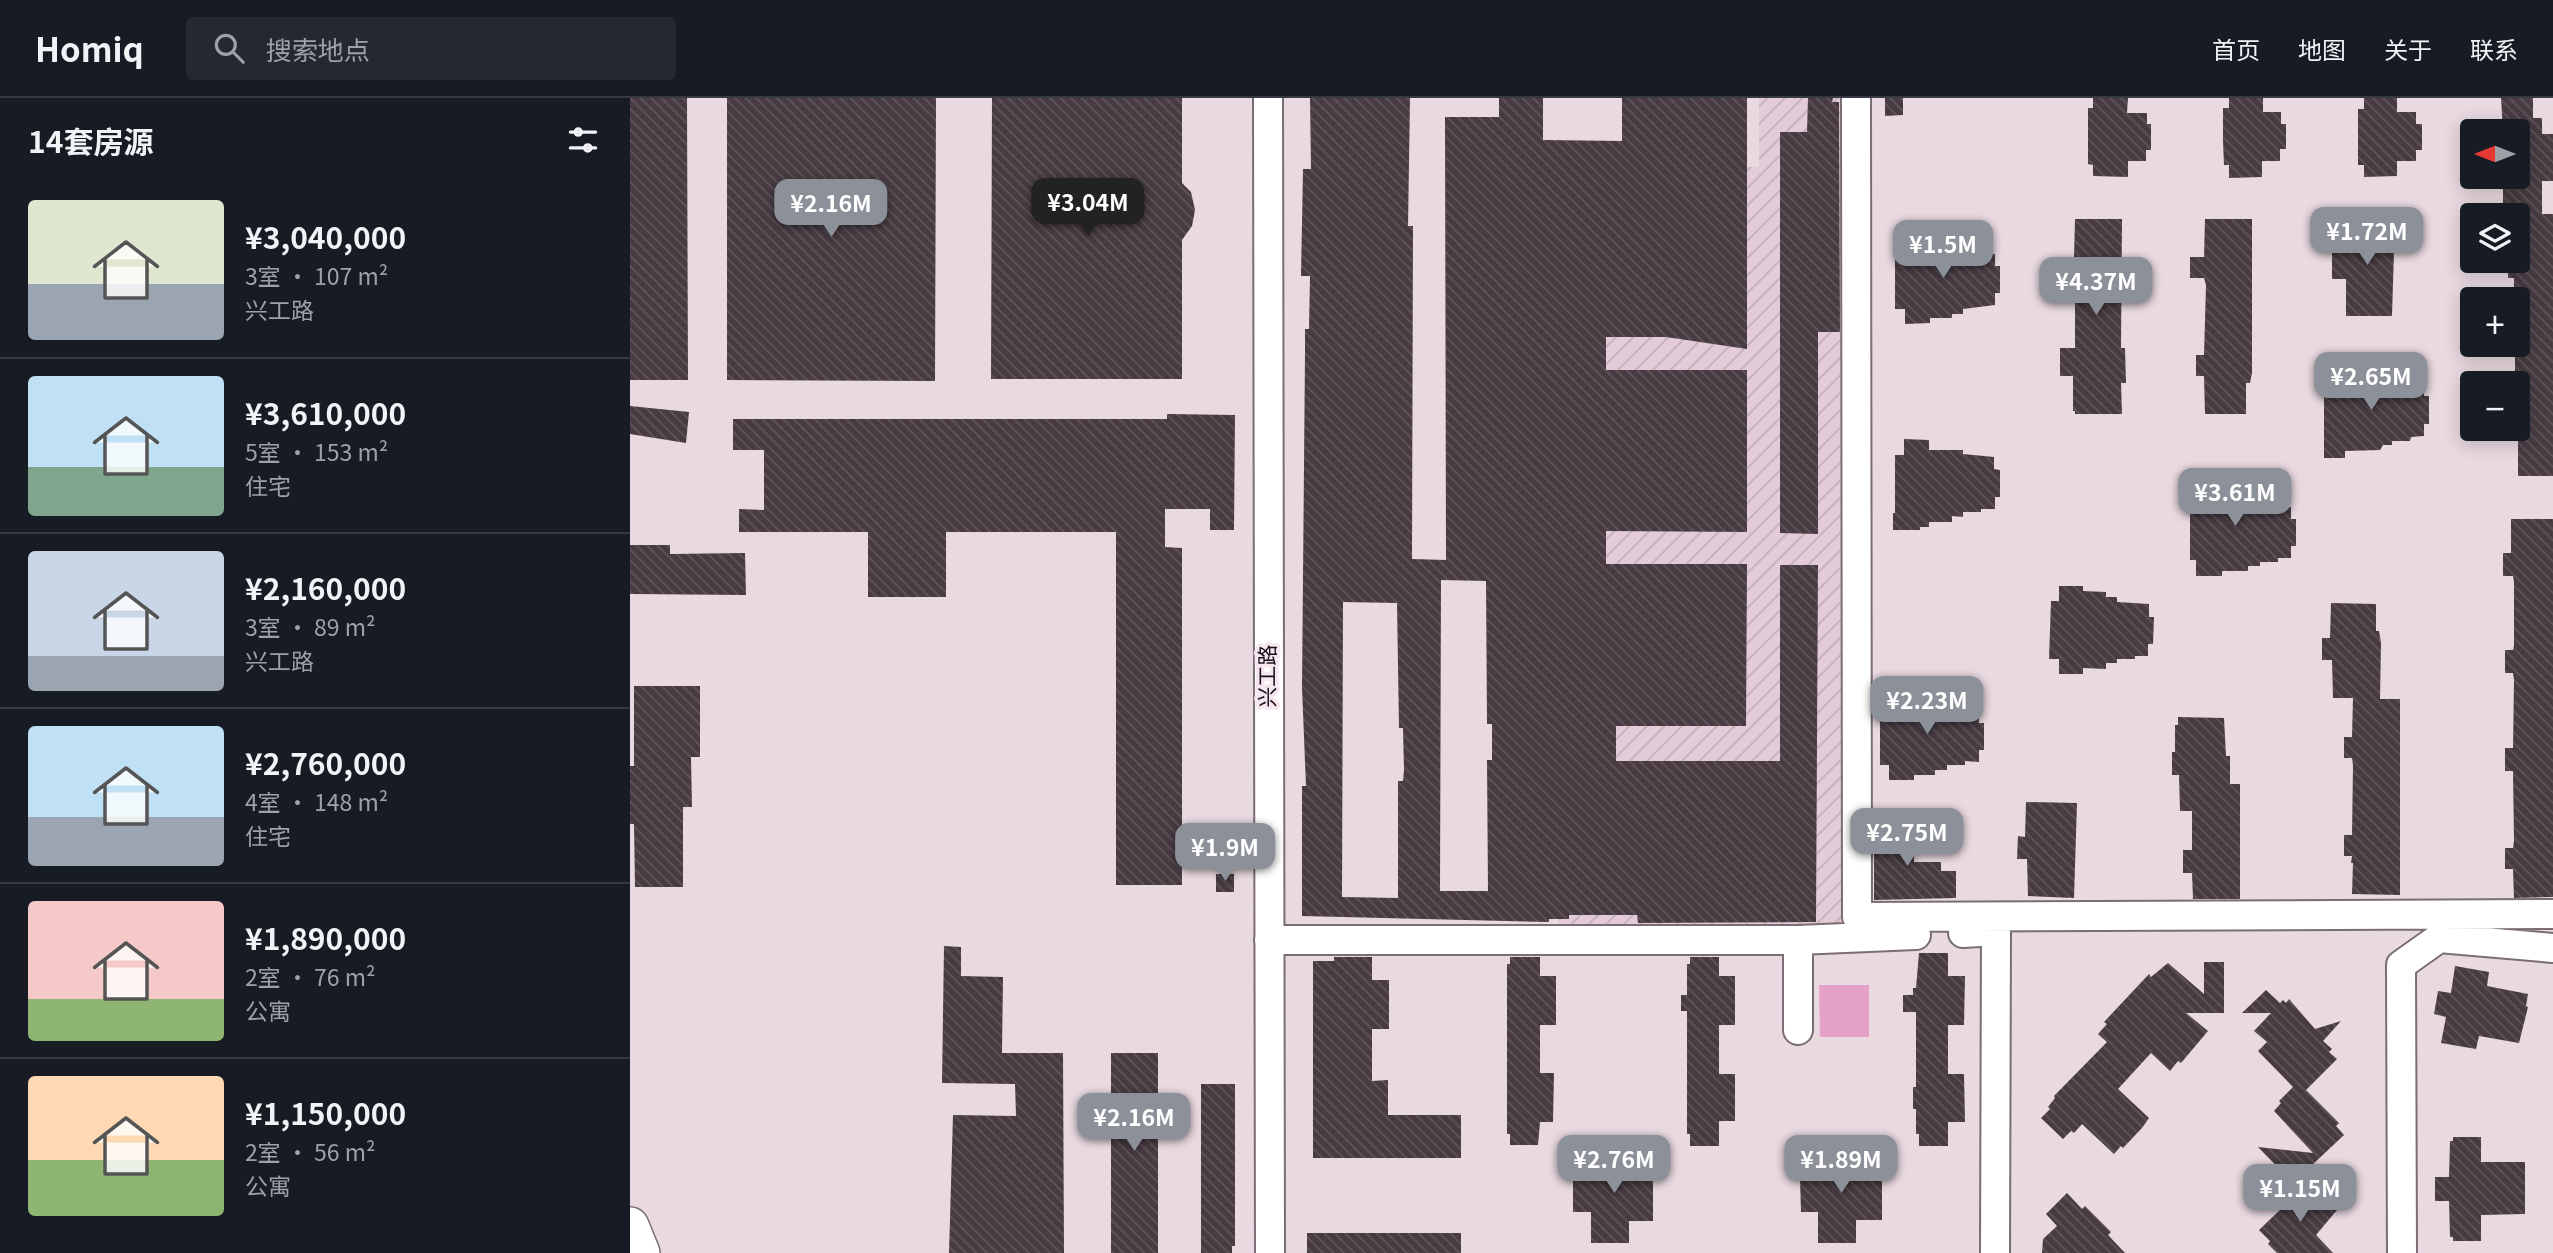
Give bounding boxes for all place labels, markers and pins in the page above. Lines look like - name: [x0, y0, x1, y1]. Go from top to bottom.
- pin: ¥3.04M: [1031, 178, 1145, 238]
- pin: ¥2.16M: [774, 180, 888, 239]
- pin: ¥1.72M: [2310, 208, 2424, 267]
- pin: ¥1.5M: [1894, 220, 1992, 280]
- pin: ¥4.37M: [2039, 258, 2153, 317]
- pin: ¥2.65M: [2314, 352, 2428, 412]
- pin: ¥3.61M: [2178, 468, 2292, 528]
- pin: ¥2.23M: [1870, 676, 1984, 736]
- pin: ¥2.75M: [1850, 808, 1964, 868]
- pin: ¥1.9M: [1176, 824, 1274, 883]
- pin: ¥2.16M: [1077, 1094, 1191, 1153]
- pin: ¥2.76M: [1557, 1136, 1671, 1195]
- pin: ¥1.89M: [1784, 1136, 1898, 1195]
- pin: ¥1.15M: [2243, 1164, 2357, 1224]

